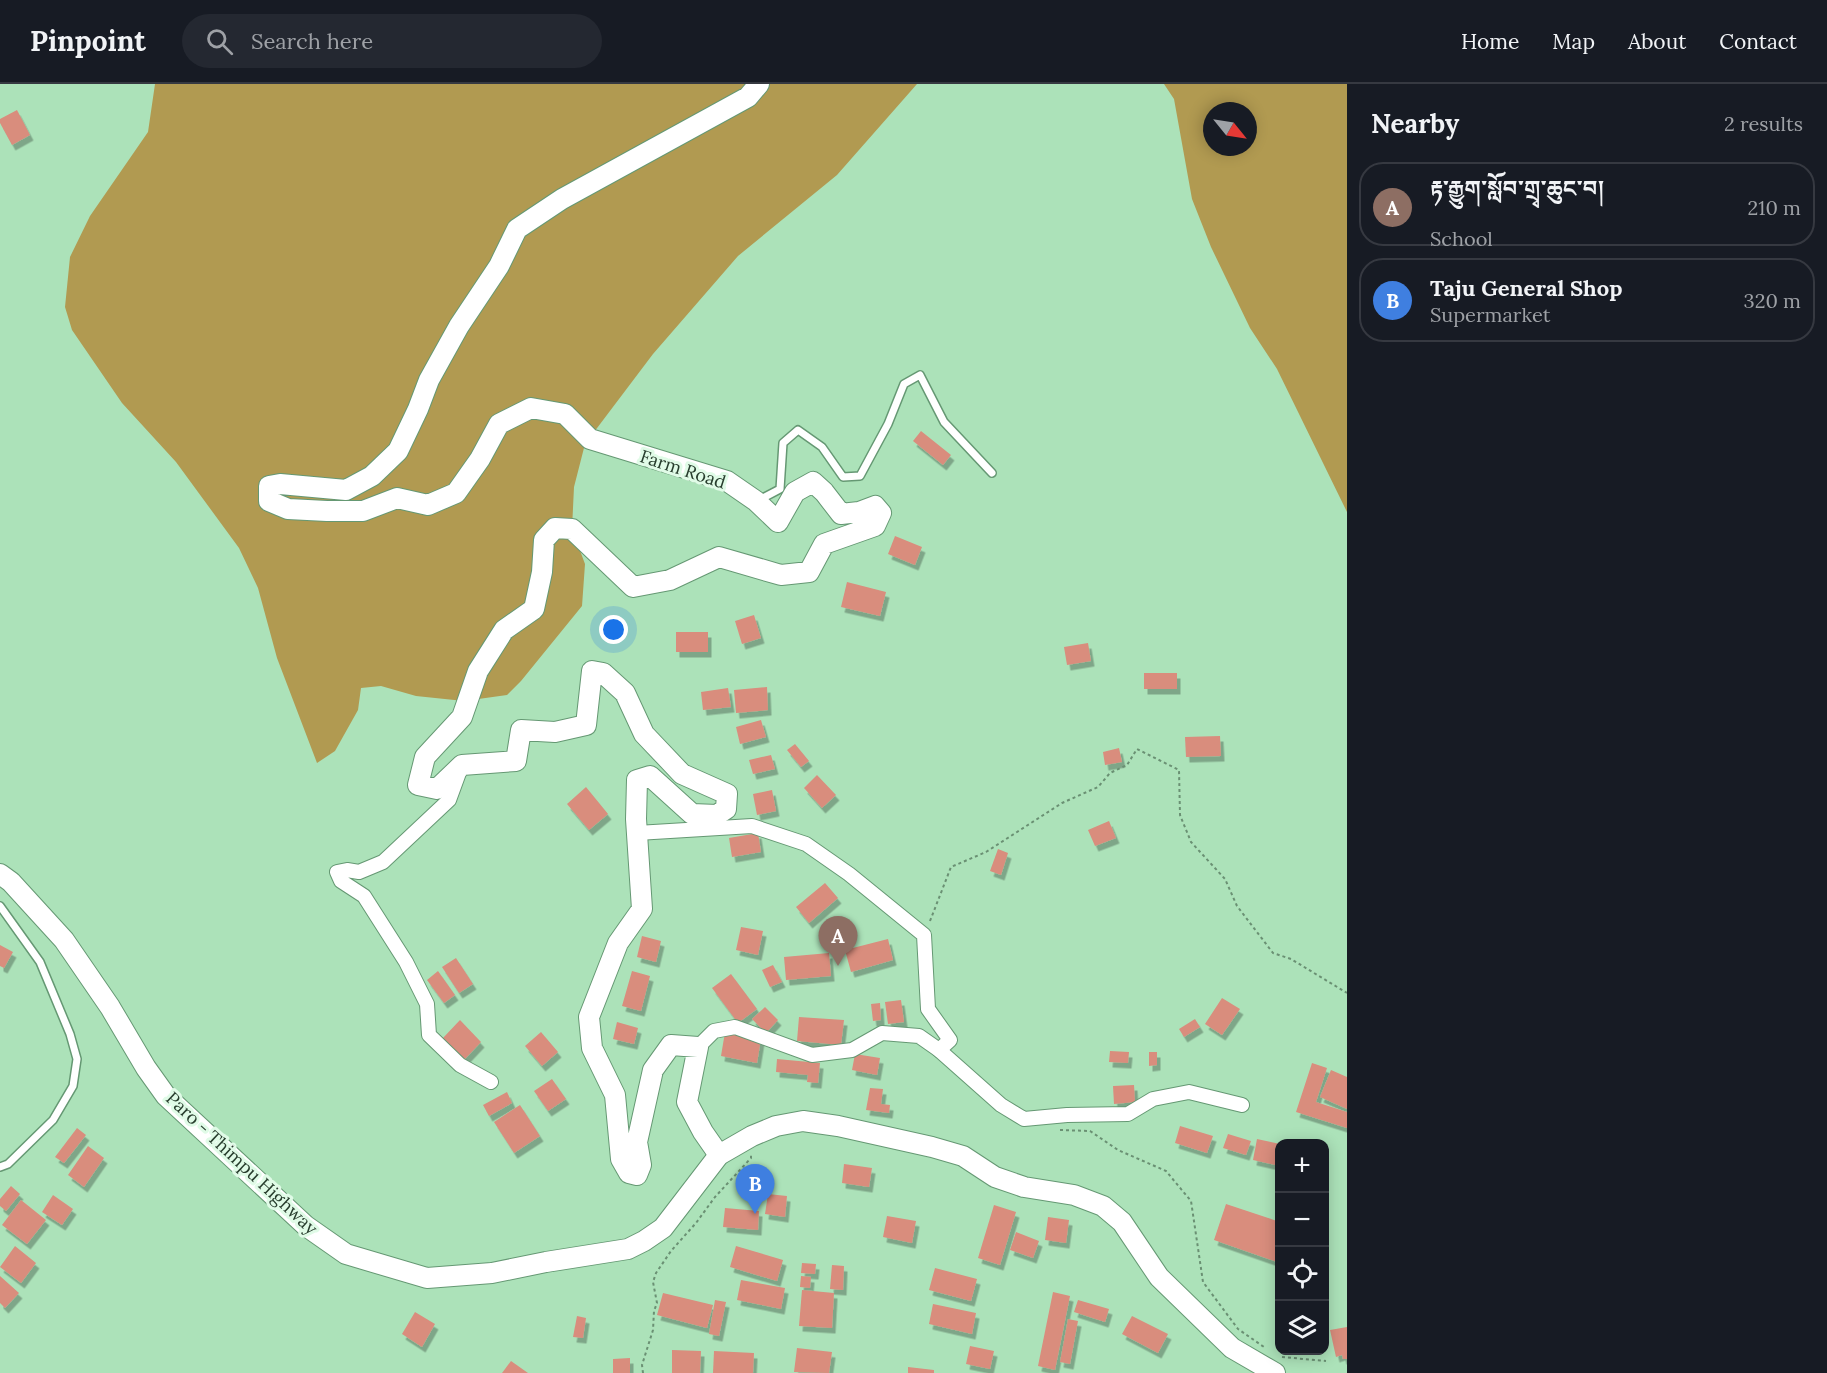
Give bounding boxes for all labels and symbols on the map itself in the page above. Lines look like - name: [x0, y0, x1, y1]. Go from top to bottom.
- north arrow: [1203, 102, 1257, 156]
- street label: Farm Road: [637, 444, 729, 494]
- your location: [599, 615, 628, 644]
- pin: A: [818, 916, 858, 966]
- street label: Paro - Thimpu Highway: [161, 1087, 323, 1240]
- pin: B: [736, 1164, 774, 1214]

